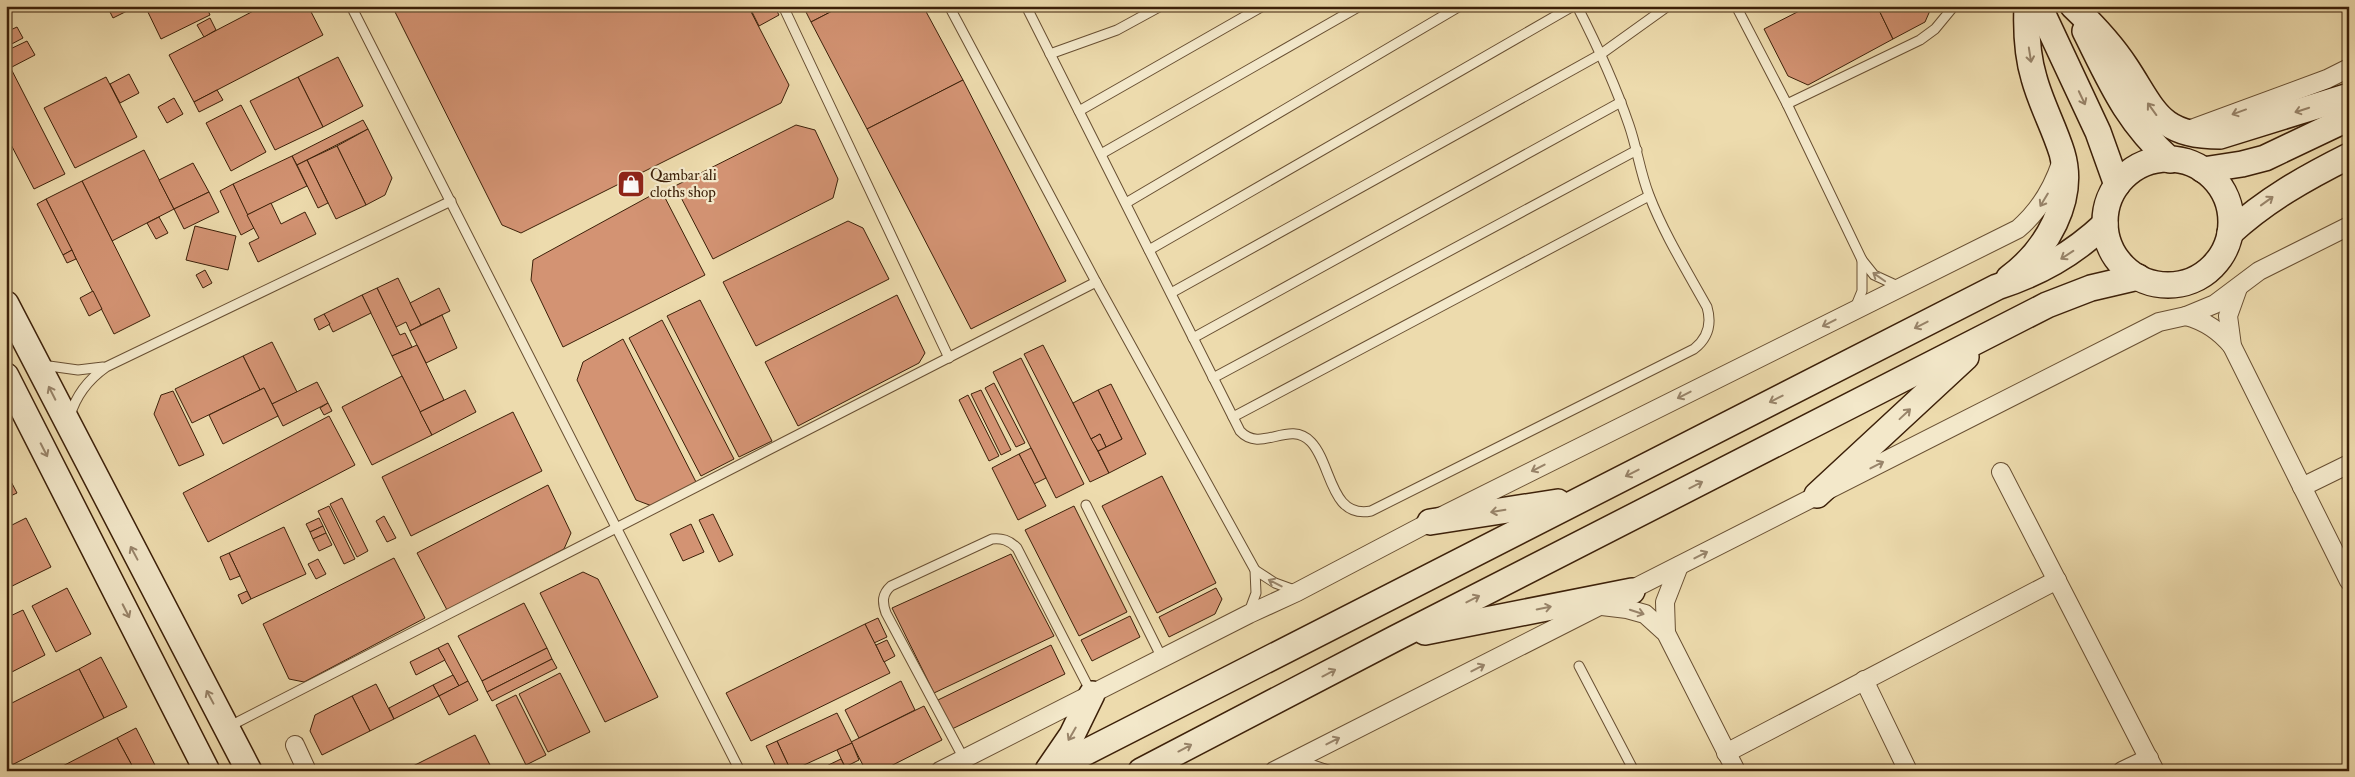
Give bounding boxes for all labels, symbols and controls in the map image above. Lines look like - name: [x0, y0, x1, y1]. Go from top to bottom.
- one-way arrow: [2025, 46, 2035, 62]
- one-way arrow: [2078, 90, 2087, 105]
- one-way arrow: [2147, 102, 2157, 116]
- one-way arrow: [2295, 106, 2311, 115]
- one-way arrow: [2231, 108, 2247, 117]
- place label: Qambar ali cloths shop: [650, 166, 717, 203]
- shop icon: Qambar ali cloths shop: [616, 169, 646, 199]
- one-way arrow: [2038, 193, 2048, 207]
- one-way arrow: [2260, 196, 2273, 207]
- one-way arrow: [2061, 250, 2075, 260]
- one-way arrow: [1872, 272, 1886, 282]
- one-way arrow: [1822, 318, 1837, 328]
- one-way arrow: [1914, 321, 1929, 330]
- one-way arrow: [47, 385, 57, 400]
- one-way arrow: [1676, 390, 1691, 400]
- one-way arrow: [1769, 394, 1784, 404]
- one-way arrow: [1898, 408, 1911, 420]
- one-way arrow: [39, 443, 49, 458]
- one-way arrow: [1869, 460, 1884, 469]
- one-way arrow: [1531, 464, 1546, 473]
- one-way arrow: [1624, 468, 1639, 478]
- one-way arrow: [1688, 480, 1703, 489]
- one-way arrow: [1490, 507, 1506, 517]
- one-way arrow: [129, 546, 139, 560]
- one-way arrow: [1693, 550, 1708, 559]
- one-way arrow: [1268, 578, 1283, 587]
- one-way arrow: [1465, 594, 1480, 603]
- one-way arrow: [122, 603, 131, 618]
- one-way arrow: [1536, 603, 1552, 613]
- one-way arrow: [1629, 608, 1644, 617]
- one-way arrow: [1470, 663, 1485, 672]
- one-way arrow: [1321, 668, 1336, 678]
- one-way arrow: [205, 689, 215, 704]
- one-way arrow: [1067, 726, 1076, 741]
- one-way arrow: [1325, 736, 1340, 745]
- one-way arrow: [1177, 743, 1191, 753]

